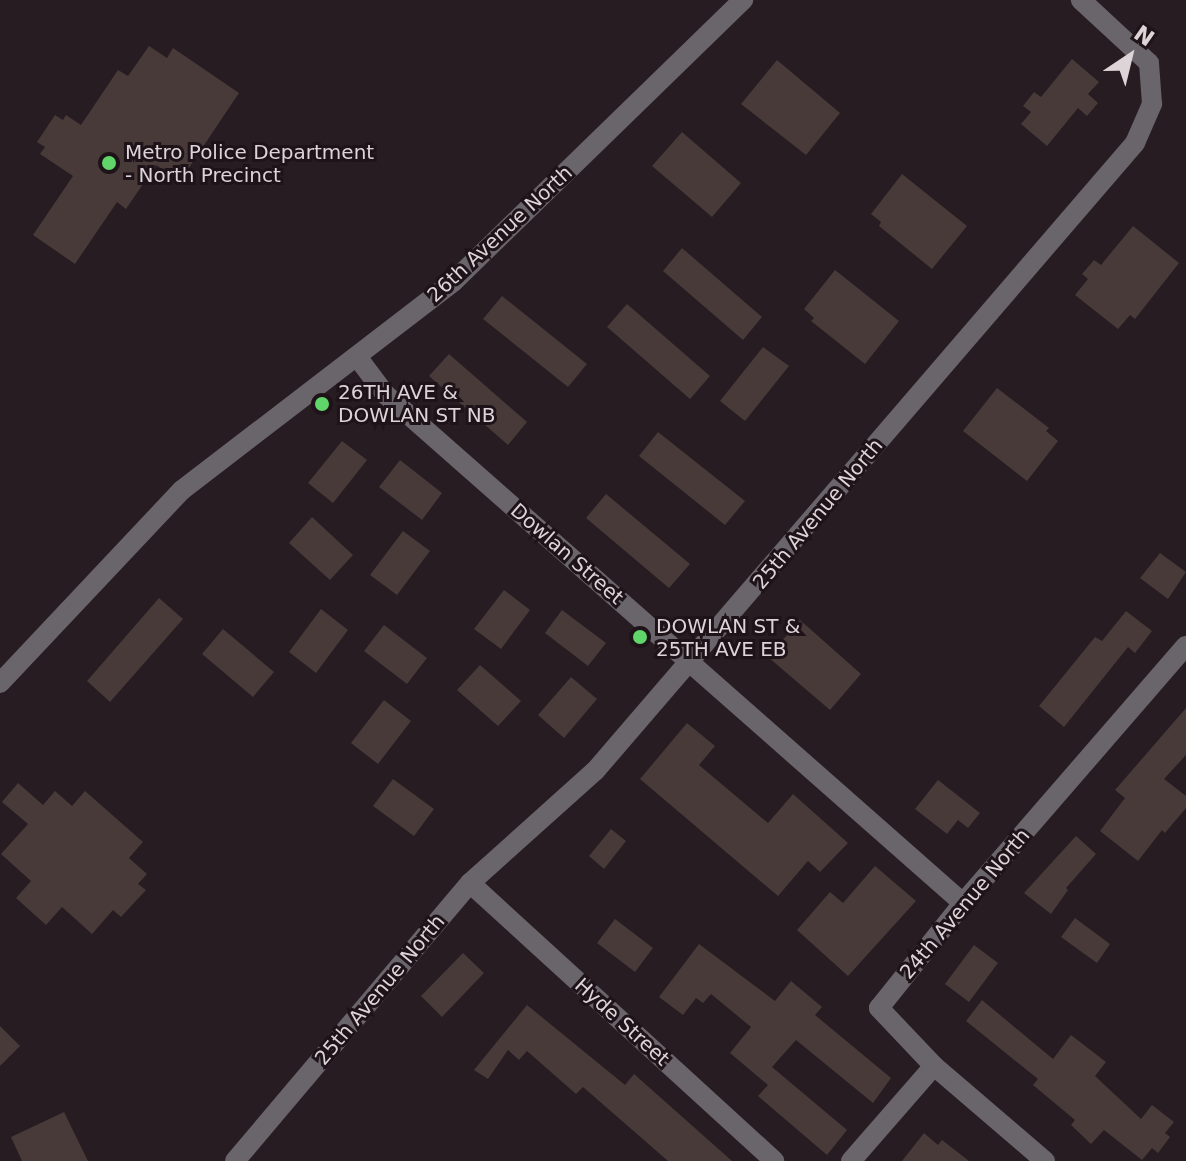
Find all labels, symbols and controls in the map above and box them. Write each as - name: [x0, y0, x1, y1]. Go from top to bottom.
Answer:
- north arrow: [1090, 16, 1170, 96]
- text: N: [1129, 20, 1159, 51]
- place label: Metro Police Department - North Precinct: [125, 140, 374, 187]
- marker: Metro Police Department - North Precinct: [100, 154, 118, 172]
- street label: 26th Avenue North: [423, 161, 577, 307]
- place label: 26TH AVE & DOWLAN ST NB: [338, 380, 495, 427]
- marker: 26TH AVE & DOWLAN ST NB: [313, 395, 331, 413]
- street label: 25th Avenue North: [748, 434, 888, 594]
- street label: Dowlan Street: [506, 498, 628, 610]
- place label: DOWLAN ST & 25TH AVE EB: [656, 614, 800, 661]
- marker: DOWLAN ST & 25TH AVE EB: [631, 628, 649, 646]
- street label: 24th Avenue North: [895, 824, 1035, 984]
- street label: 25th Avenue North: [310, 910, 450, 1070]
- street label: Hyde Street: [570, 973, 674, 1071]

